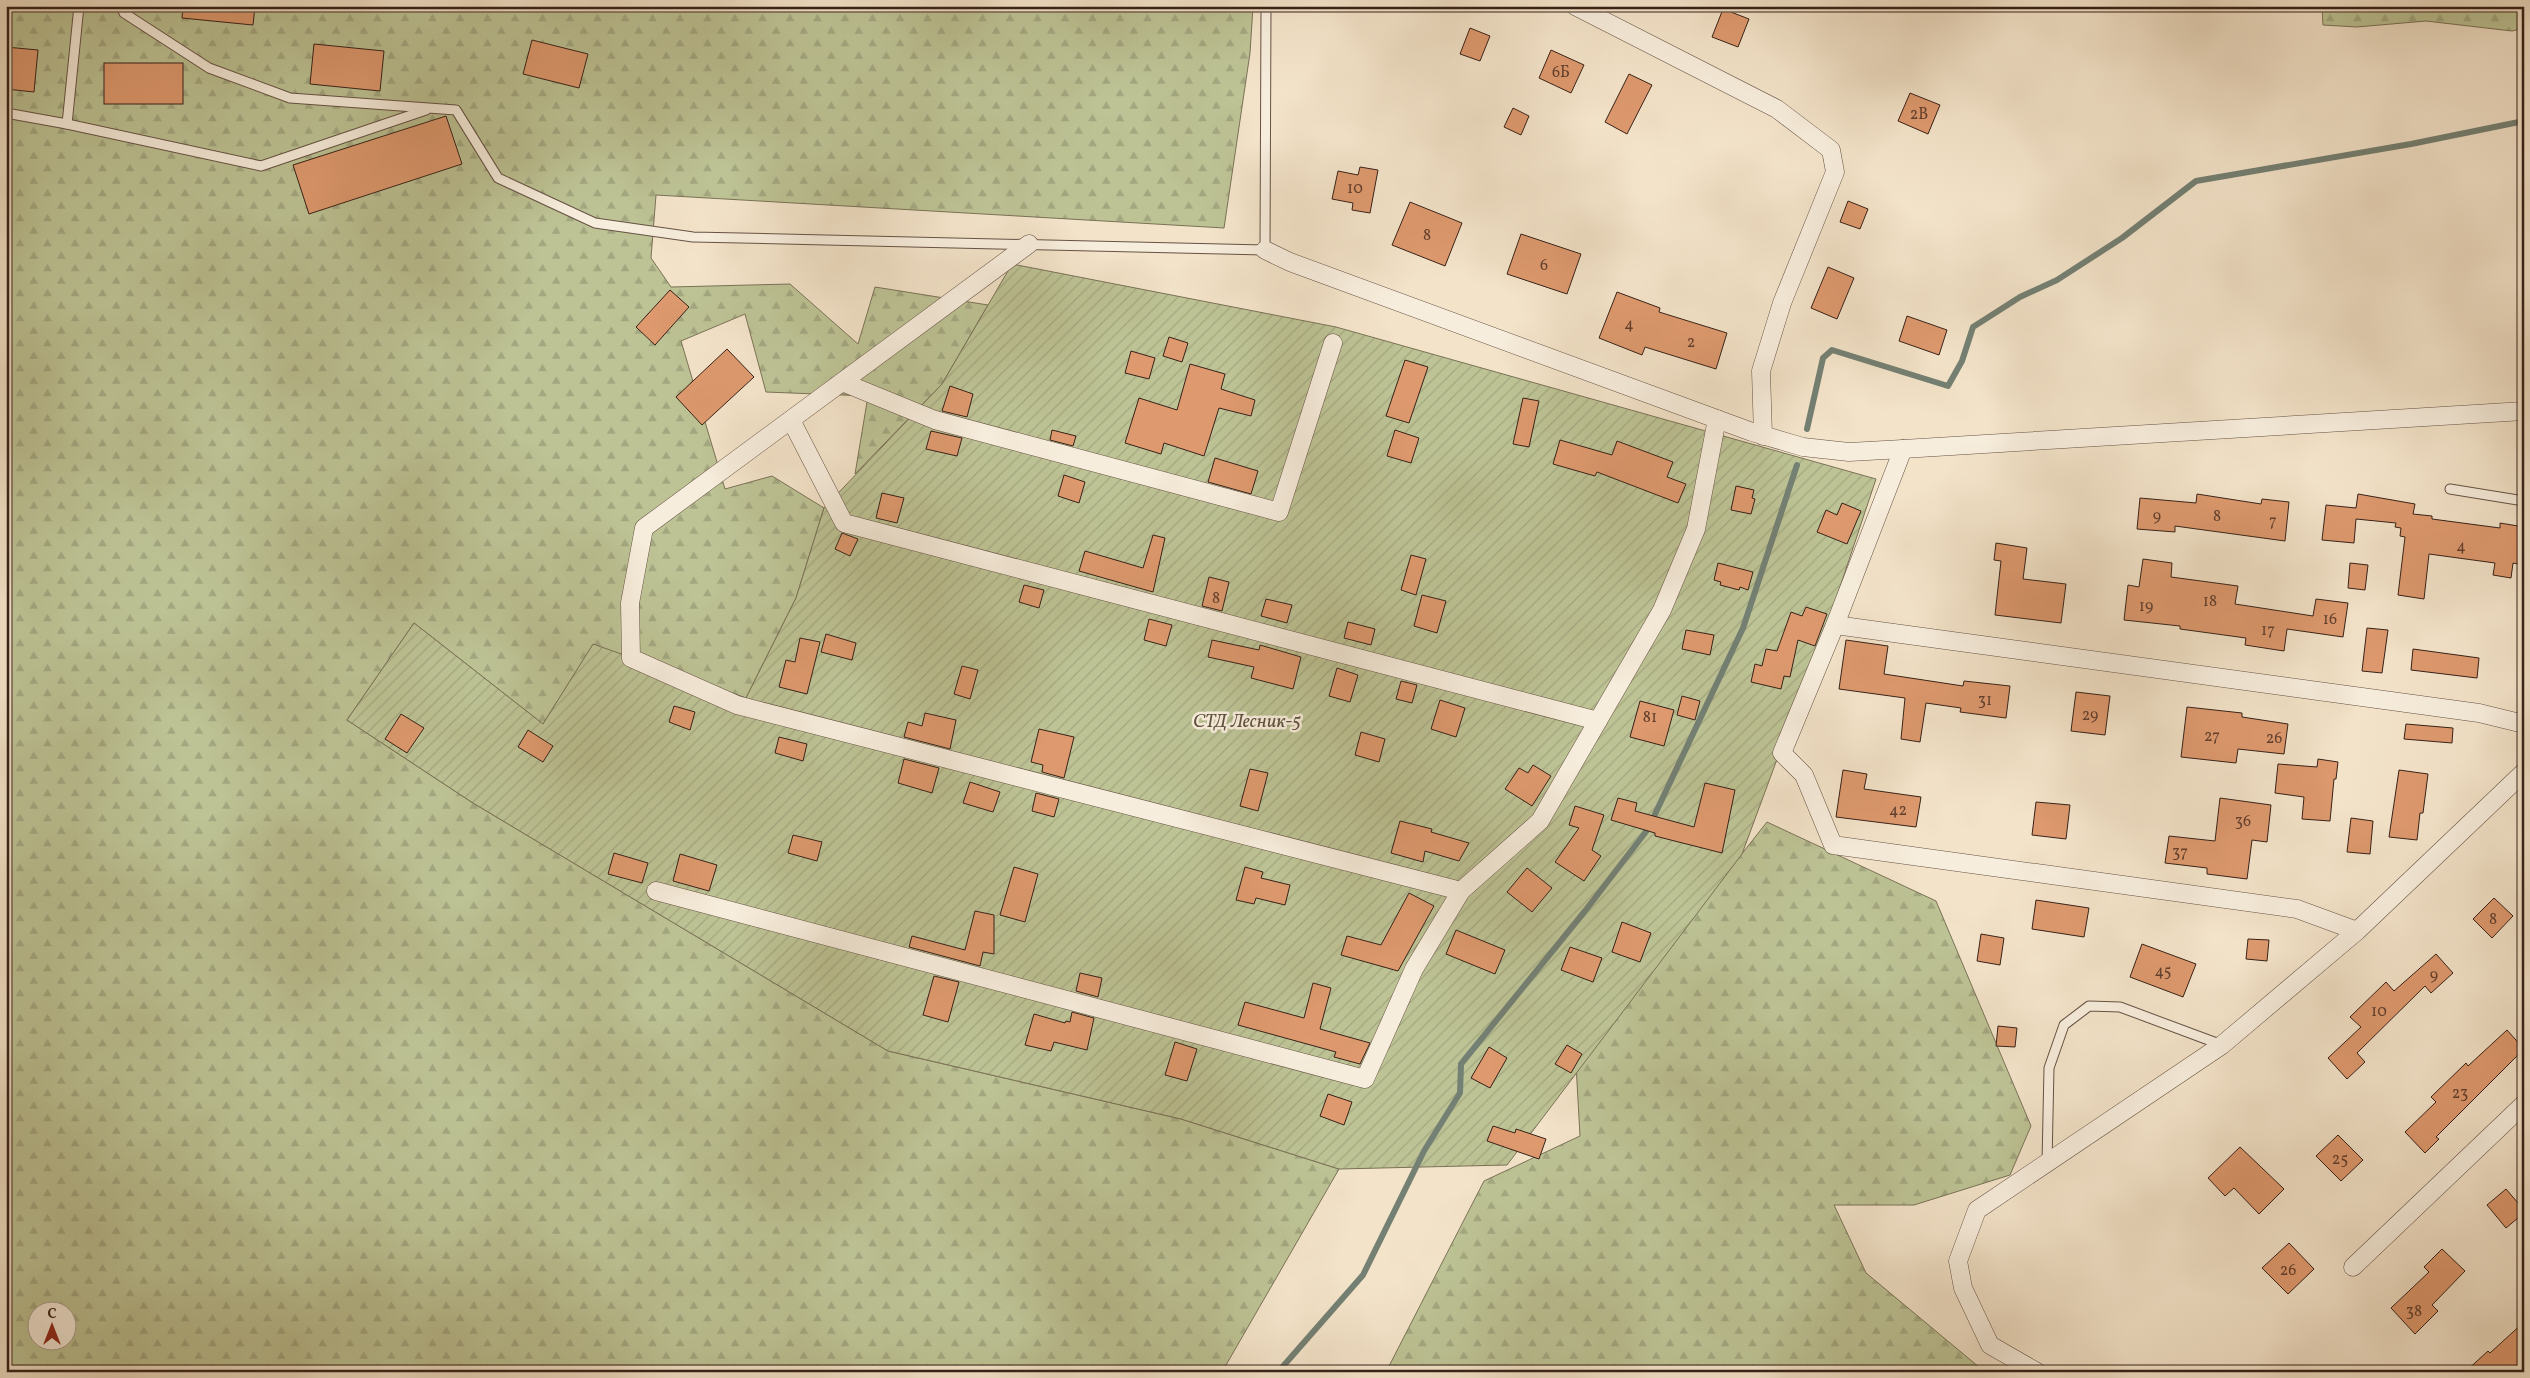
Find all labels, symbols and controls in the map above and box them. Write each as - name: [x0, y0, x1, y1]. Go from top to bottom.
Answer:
- house number: 6Б: [1552, 62, 1570, 84]
- house number: 2В: [1910, 104, 1928, 126]
- house number: 10: [1347, 178, 1363, 200]
- house number: 8: [1423, 225, 1431, 247]
- house number: 6: [1540, 255, 1548, 277]
- house number: 4: [1624, 314, 1634, 336]
- house number: 2: [1687, 332, 1695, 354]
- house number: 9: [2153, 506, 2161, 528]
- house number: 8: [2213, 506, 2221, 528]
- house number: 7: [2269, 511, 2277, 533]
- house number: 4: [2456, 536, 2466, 558]
- house number: 8: [1212, 588, 1220, 610]
- house number: 18: [2203, 591, 2217, 613]
- house number: 19: [2139, 596, 2153, 618]
- house number: 16: [2323, 609, 2337, 631]
- house number: 17: [2261, 620, 2275, 642]
- house number: 31: [1978, 690, 1992, 712]
- house number: 29: [2082, 705, 2098, 727]
- house number: 81: [1643, 707, 1657, 729]
- park label: СТД Лесник-5: [1193, 709, 1301, 735]
- house number: 27: [2204, 726, 2220, 748]
- house number: 26: [2266, 728, 2282, 750]
- house number: 42: [1889, 800, 1907, 822]
- house number: 36: [2235, 811, 2251, 833]
- house number: 37: [2172, 842, 2188, 864]
- house number: 8: [2489, 909, 2497, 931]
- house number: 45: [2155, 961, 2171, 983]
- house number: 9: [2430, 965, 2438, 987]
- house number: 10: [2371, 1001, 2387, 1023]
- house number: 23: [2452, 1083, 2468, 1105]
- house number: 25: [2332, 1149, 2348, 1171]
- house number: 26: [2280, 1260, 2296, 1282]
- north arrow: [28, 1300, 78, 1350]
- house number: 38: [2406, 1301, 2422, 1323]
- text: С: [47, 1305, 57, 1324]

